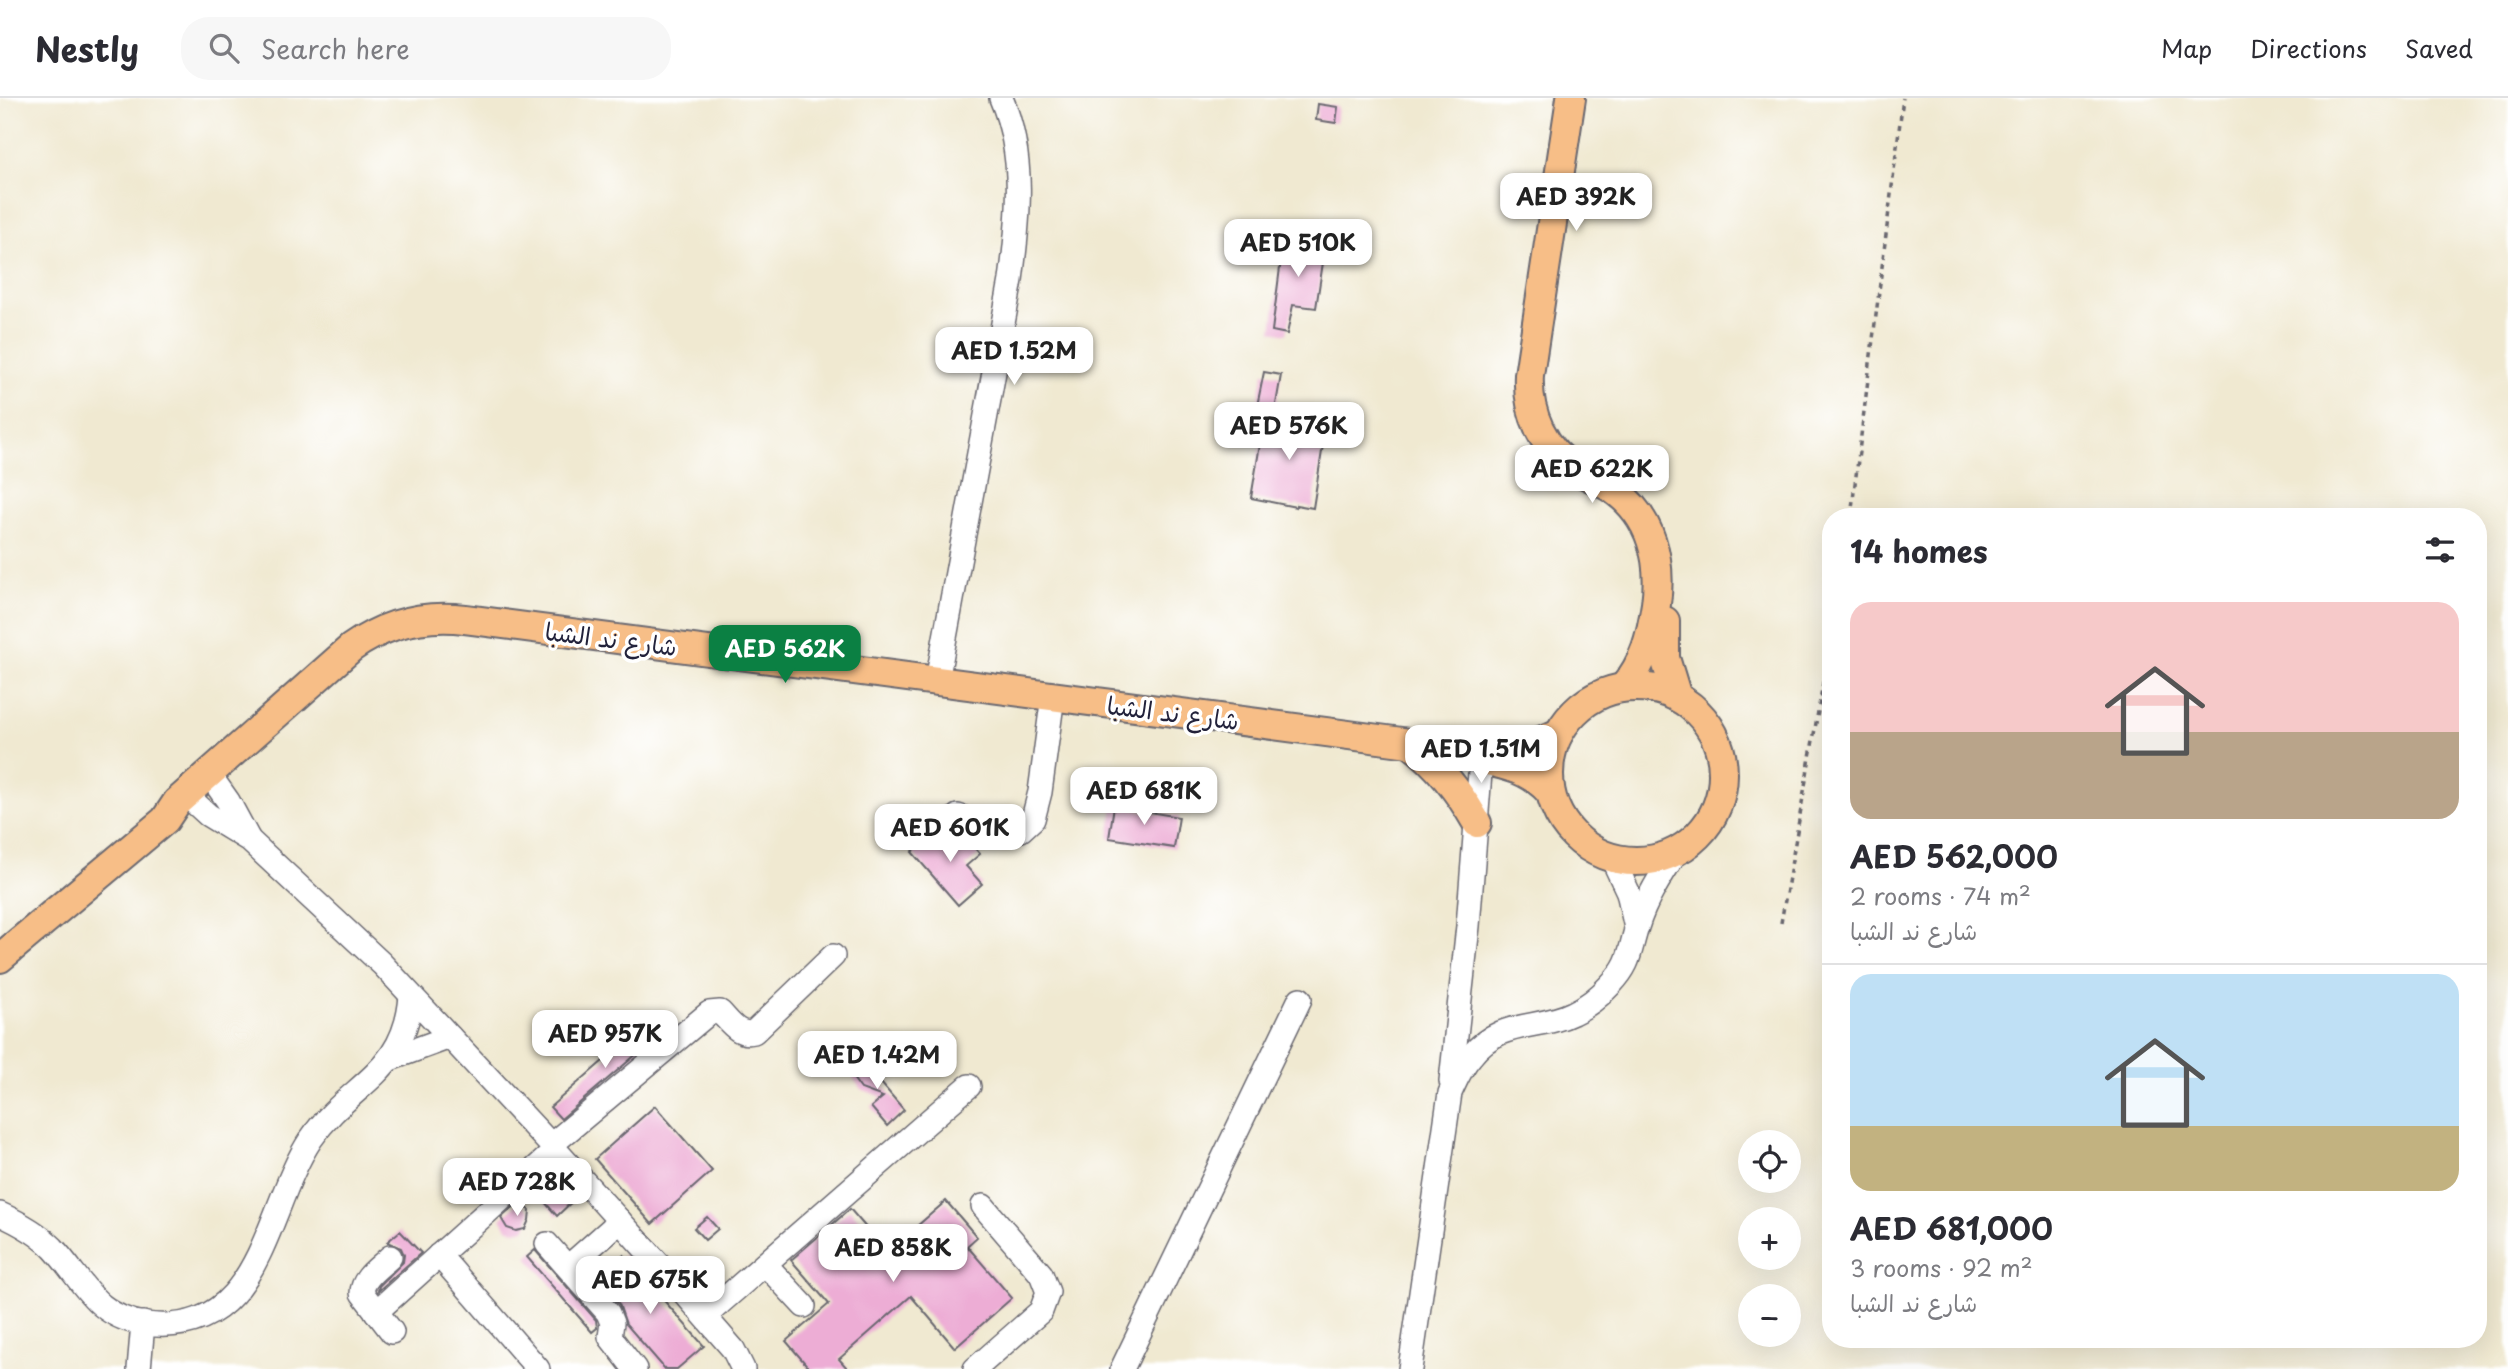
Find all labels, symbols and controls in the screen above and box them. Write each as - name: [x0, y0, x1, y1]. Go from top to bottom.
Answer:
- search box: [181, 17, 671, 80]
- text: Nestly: [35, 23, 139, 73]
- icon: search: [205, 29, 243, 67]
- text: Search here: [261, 29, 410, 68]
- text: Map: [2161, 30, 2212, 66]
- text: Directions: [2250, 30, 2367, 66]
- text: Saved: [2405, 30, 2473, 66]
- pin: AED 392K: [1504, 174, 1648, 233]
- text: AED 392K: [1516, 178, 1636, 213]
- pin: AED 510K: [1226, 220, 1370, 279]
- text: AED 510K: [1240, 224, 1356, 259]
- pin: AED 1.52M: [934, 328, 1094, 387]
- text: AED 1.52M: [951, 332, 1077, 367]
- pin: AED 576K: [1217, 402, 1361, 462]
- text: AED 576K: [1230, 407, 1348, 442]
- pin: AED 622K: [1520, 446, 1664, 505]
- text: AED 622K: [1531, 450, 1653, 485]
- text: 14 homes: [1850, 528, 1988, 573]
- icon: filters: [2421, 531, 2459, 569]
- street label: شارع ند الشبا: [543, 612, 679, 665]
- pin: AED 562K: [713, 626, 857, 685]
- text: AED 562K: [725, 630, 845, 665]
- icon: home: [2092, 648, 2218, 774]
- street label: شارع ند الشبا: [1105, 686, 1241, 739]
- pin: AED 1.51M: [1401, 726, 1561, 785]
- text: AED 1.51M: [1421, 730, 1541, 765]
- pin: AED 681K: [1072, 768, 1216, 827]
- text: AED 681K: [1086, 772, 1202, 807]
- pin: AED 601K: [878, 804, 1022, 864]
- text: AED 601K: [891, 809, 1009, 844]
- text: AED 562,000: [1850, 833, 2058, 878]
- text: 2 rooms · 74 m²: [1850, 878, 2031, 913]
- text: شارع ند الشبا: [1850, 913, 1977, 948]
- pin: AED 957K: [533, 1010, 677, 1070]
- text: AED 957K: [548, 1015, 662, 1050]
- icon: home: [2092, 1020, 2218, 1146]
- pin: AED 1.42M: [797, 1032, 957, 1091]
- text: AED 1.42M: [814, 1036, 940, 1071]
- map controls: [1738, 1130, 1801, 1347]
- button: locate: [1738, 1130, 1801, 1193]
- pin: AED 728K: [445, 1158, 589, 1218]
- text: AED 728K: [459, 1163, 575, 1198]
- text: AED 681,000: [1850, 1205, 2053, 1250]
- button: +: [1738, 1207, 1801, 1270]
- pin: AED 858K: [821, 1224, 965, 1284]
- text: AED 858K: [834, 1229, 952, 1264]
- text: 3 rooms · 92 m²: [1850, 1250, 2033, 1285]
- pin: AED 675K: [578, 1256, 722, 1316]
- text: AED 675K: [592, 1261, 708, 1296]
- button: −: [1738, 1284, 1801, 1347]
- text: شارع ند الشبا: [1850, 1285, 1977, 1320]

